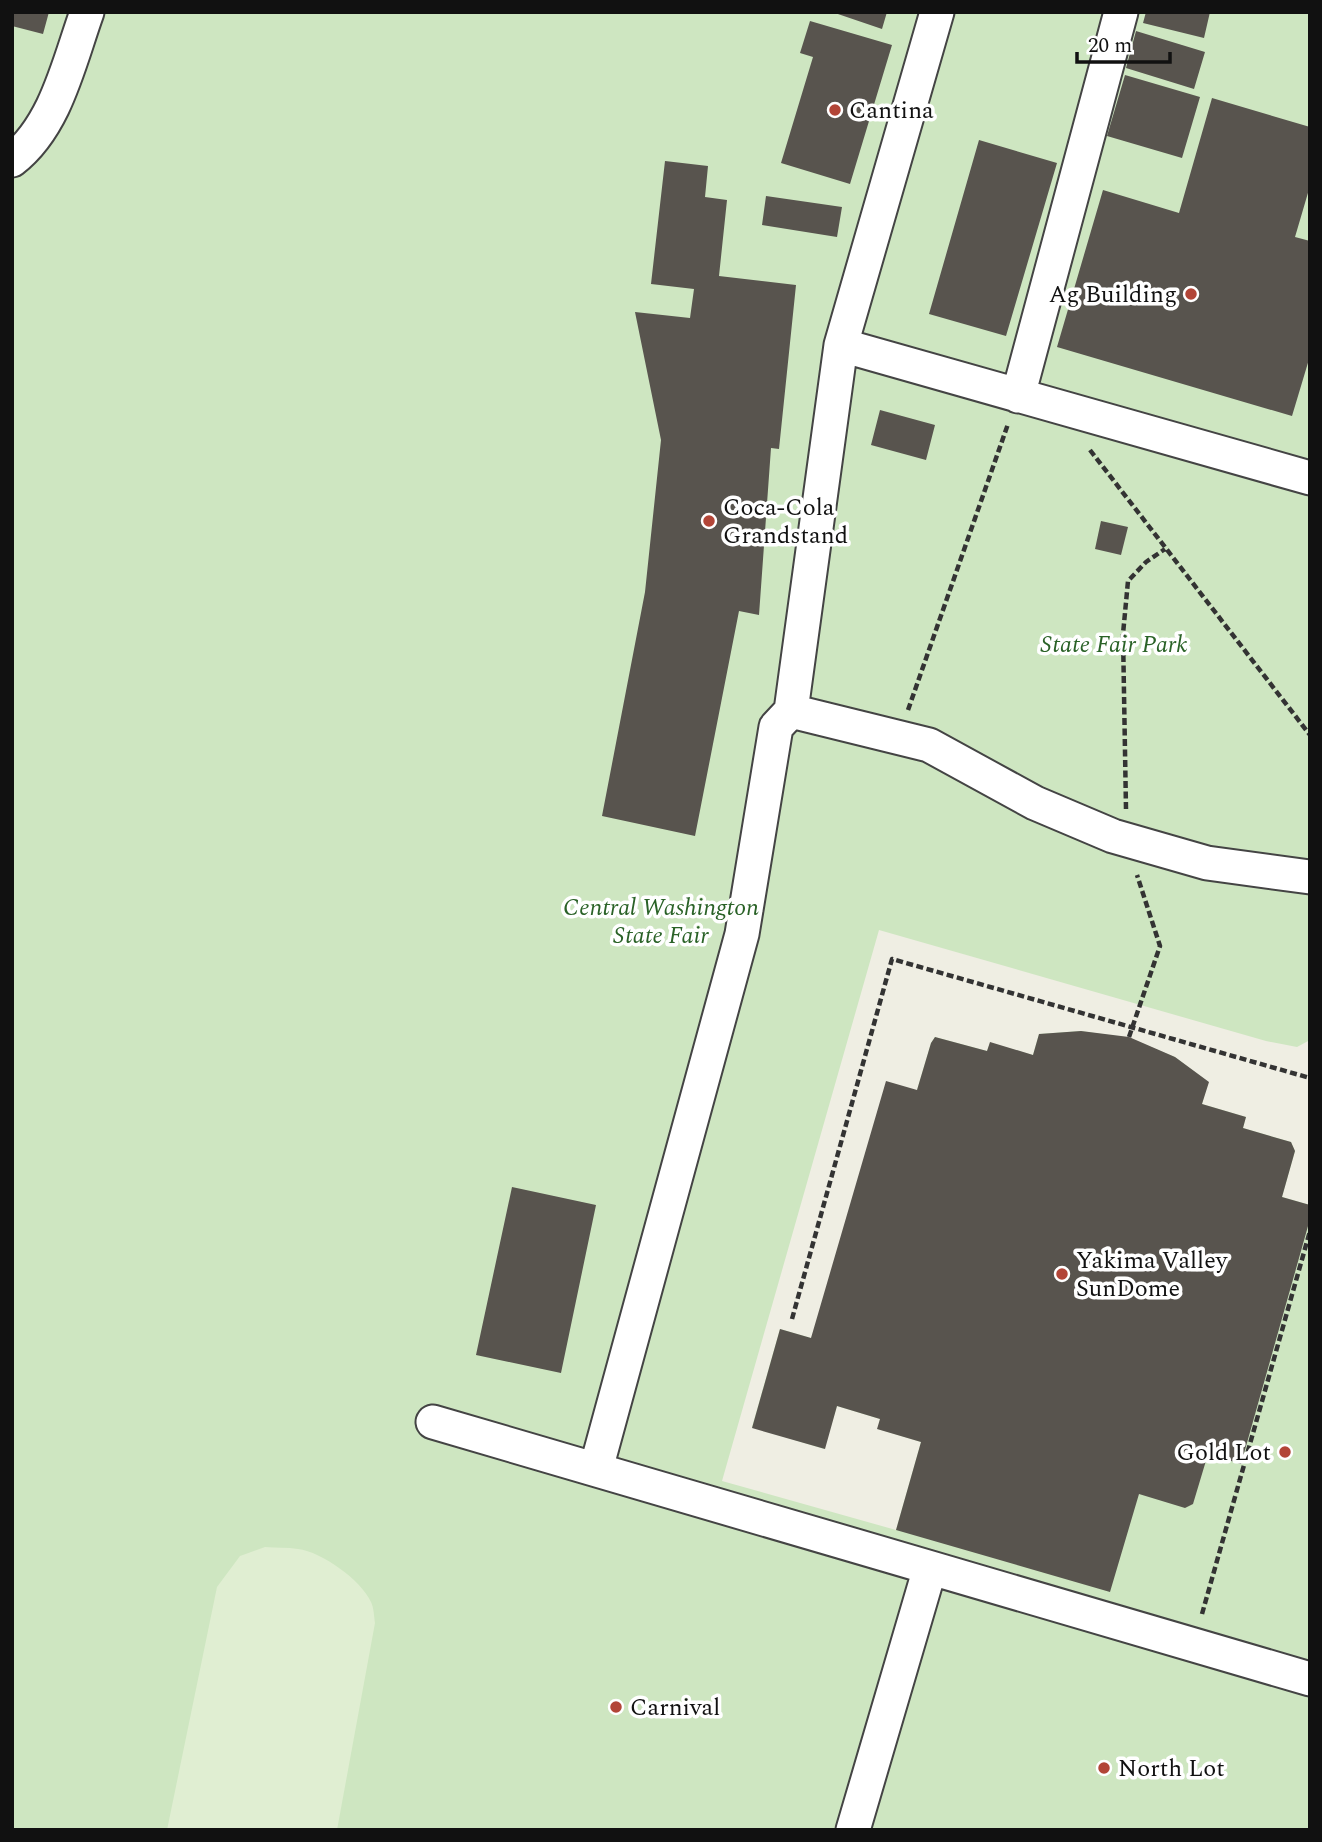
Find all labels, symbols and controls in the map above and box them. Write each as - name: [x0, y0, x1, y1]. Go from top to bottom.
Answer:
- scale bar: [1077, 21, 1170, 65]
- text: 20 m: [1088, 30, 1132, 62]
- place label: Cantina: [849, 93, 934, 129]
- marker: Cantina: [827, 102, 843, 118]
- place label: Ag Building: [1049, 277, 1177, 313]
- marker: Ag Building: [1183, 286, 1199, 302]
- place label: Coca-Cola Grandstand: [723, 490, 848, 554]
- marker: Coca-Cola Grandstand: [701, 513, 717, 529]
- park label: State Fair Park: [1041, 627, 1187, 663]
- park label: Central Washington State Fair: [563, 890, 759, 954]
- place label: Yakima Valley SunDome: [1076, 1243, 1229, 1307]
- marker: Yakima Valley SunDome: [1054, 1266, 1070, 1282]
- place label: Gold Lot: [1177, 1435, 1271, 1471]
- marker: Gold Lot: [1277, 1444, 1293, 1460]
- place label: Carnival: [630, 1690, 720, 1726]
- marker: Carnival: [608, 1699, 624, 1715]
- place label: North Lot: [1118, 1751, 1225, 1787]
- marker: North Lot: [1096, 1760, 1112, 1776]

